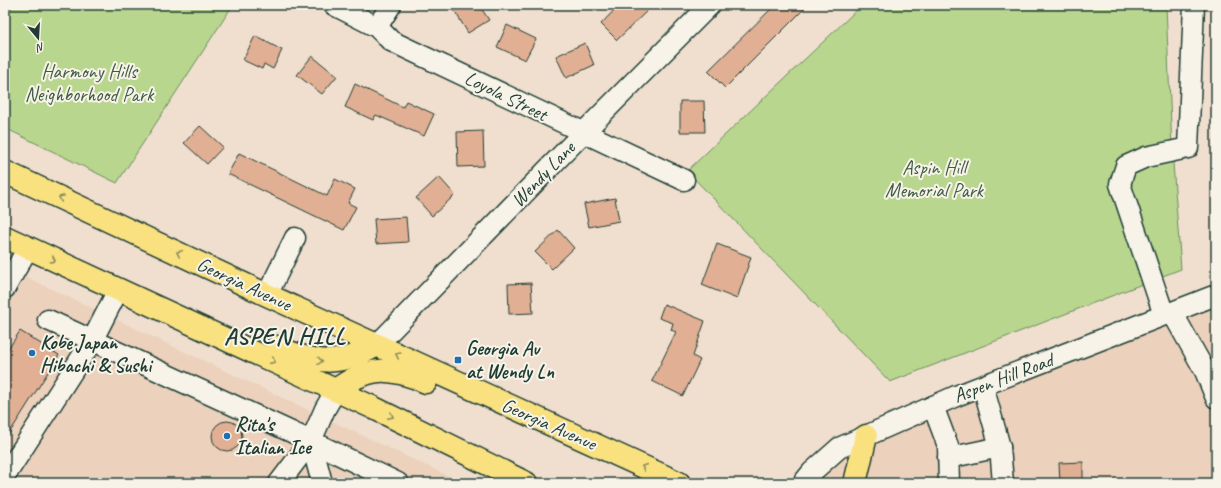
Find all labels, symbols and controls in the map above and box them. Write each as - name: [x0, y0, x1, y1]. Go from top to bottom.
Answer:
- north arrow: [18, 18, 58, 58]
- text: N: [34, 40, 46, 56]
- park label: Harmony Hills Neighborhood Park: [25, 59, 155, 107]
- street label: Loyola Street: [461, 65, 554, 128]
- street label: Wendy Lane: [506, 135, 581, 212]
- park label: Aspin Hill Memorial Park: [885, 155, 985, 203]
- one-way arrow: [57, 195, 65, 203]
- one-way arrow: [175, 250, 183, 258]
- street label: Georgia Avenue: [193, 251, 296, 317]
- one-way arrow: [49, 255, 56, 263]
- district label: ASPEN HILL: [224, 321, 347, 351]
- place label: Kobe Japan Hibachi & Sushi: [40, 330, 154, 378]
- place label: Georgia Av at Wendy Ln: [466, 336, 555, 384]
- street label: Aspen Hill Road: [950, 346, 1059, 408]
- marker: Kobe Japan Hibachi & Sushi: [27, 348, 37, 358]
- one-way arrow: [395, 352, 403, 360]
- marker: Georgia Av at Wendy Ln: [453, 355, 463, 365]
- one-way arrow: [268, 356, 276, 364]
- one-way arrow: [317, 356, 323, 365]
- street label: Georgia Avenue: [498, 392, 602, 457]
- one-way arrow: [386, 411, 394, 419]
- place label: Rita's Italian Ice: [235, 412, 313, 460]
- marker: Rita's Italian Ice: [222, 431, 232, 441]
- one-way arrow: [640, 464, 648, 472]

